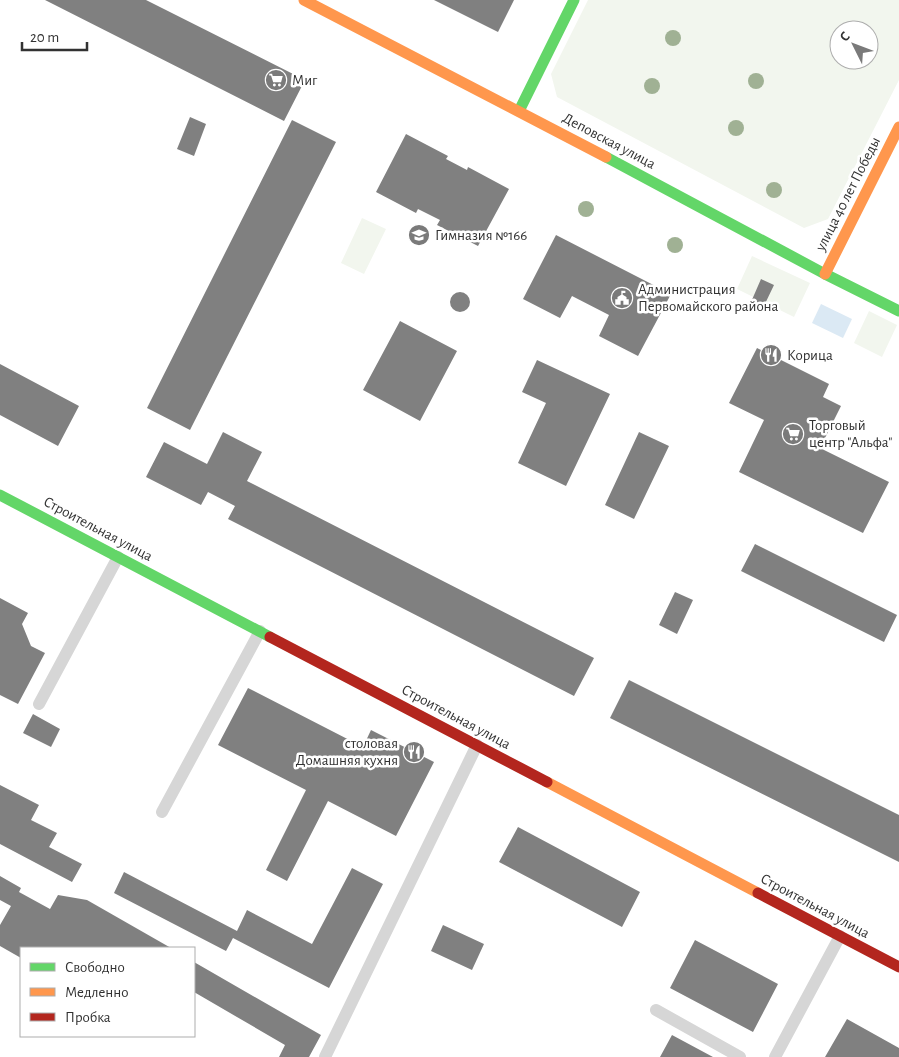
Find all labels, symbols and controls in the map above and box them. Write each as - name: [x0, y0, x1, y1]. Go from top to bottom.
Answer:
- scale bar: [22, 20, 88, 52]
- north arrow: [829, 20, 879, 70]
- text: С: [837, 29, 853, 45]
- text: 20 m: [30, 30, 59, 45]
- supermarket icon: Миг: [264, 68, 288, 92]
- place label: Миг: [292, 73, 318, 88]
- street label: Деповская улица: [560, 110, 658, 172]
- street label: улица 40 лет Победы: [812, 135, 883, 254]
- school or university icon: Гимназия №166: [407, 223, 431, 247]
- place label: Гимназия №166: [435, 228, 527, 243]
- place label: Администрация Первомайского района: [638, 282, 779, 314]
- public building icon: Администрация Первомайского района: [610, 286, 634, 310]
- restaurant icon: Корица: [759, 343, 783, 367]
- place label: Корица: [787, 348, 833, 363]
- place label: Торговый центр "Альфа": [809, 418, 892, 450]
- supermarket icon: Торговый центр "Альфа": [781, 422, 805, 446]
- street label: Строительная улица: [41, 494, 155, 564]
- street label: Строительная улица: [399, 682, 513, 752]
- place label: столовая Домашняя кухня: [296, 736, 398, 768]
- restaurant icon: столовая Домашняя кухня: [402, 740, 426, 764]
- street label: Строительная улица: [758, 871, 872, 941]
- legend: [20, 947, 195, 1037]
- text: Свободно: [65, 960, 125, 975]
- text: Медленно: [65, 985, 129, 1000]
- text: Пробка: [65, 1010, 111, 1025]

